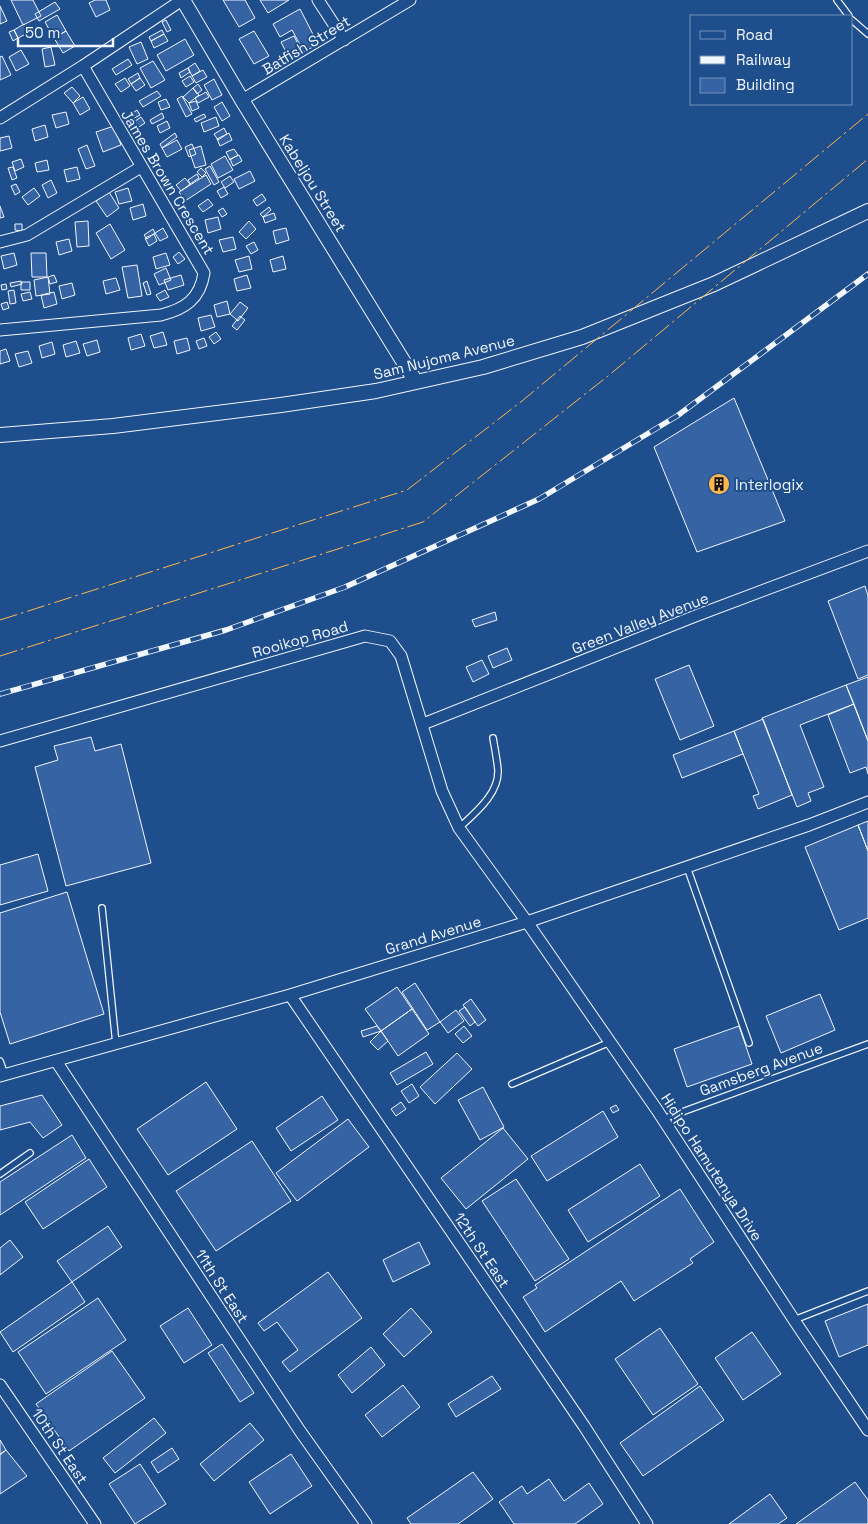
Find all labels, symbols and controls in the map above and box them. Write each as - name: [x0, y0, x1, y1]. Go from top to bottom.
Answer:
- street label: Batfish Street: [258, 11, 354, 79]
- scale bar: [18, 15, 112, 47]
- legend: [690, 15, 853, 105]
- text: 50 m: [25, 23, 60, 42]
- text: Road: [736, 25, 773, 44]
- text: Railway: [736, 50, 791, 69]
- text: Building: [736, 75, 795, 94]
- street label: James Brown Crescent: [117, 106, 219, 258]
- street label: Kabeljou Street: [275, 131, 351, 236]
- street label: Sam Nujoma Avenue: [371, 330, 517, 384]
- building icon: Interlogix: [707, 472, 731, 496]
- place label: Interlogix: [735, 475, 804, 494]
- street label: Green Valley Avenue: [569, 588, 711, 658]
- street label: Rooikop Road: [250, 616, 350, 662]
- street label: Grand Avenue: [383, 911, 483, 959]
- street label: Gamsberg Avenue: [697, 1038, 825, 1100]
- street label: Hidipo Hamutenya Drive: [657, 1090, 767, 1244]
- street label: 12th St East: [450, 1209, 514, 1291]
- street label: 11th St East: [191, 1246, 253, 1327]
- street label: 10th St East: [28, 1404, 92, 1488]

